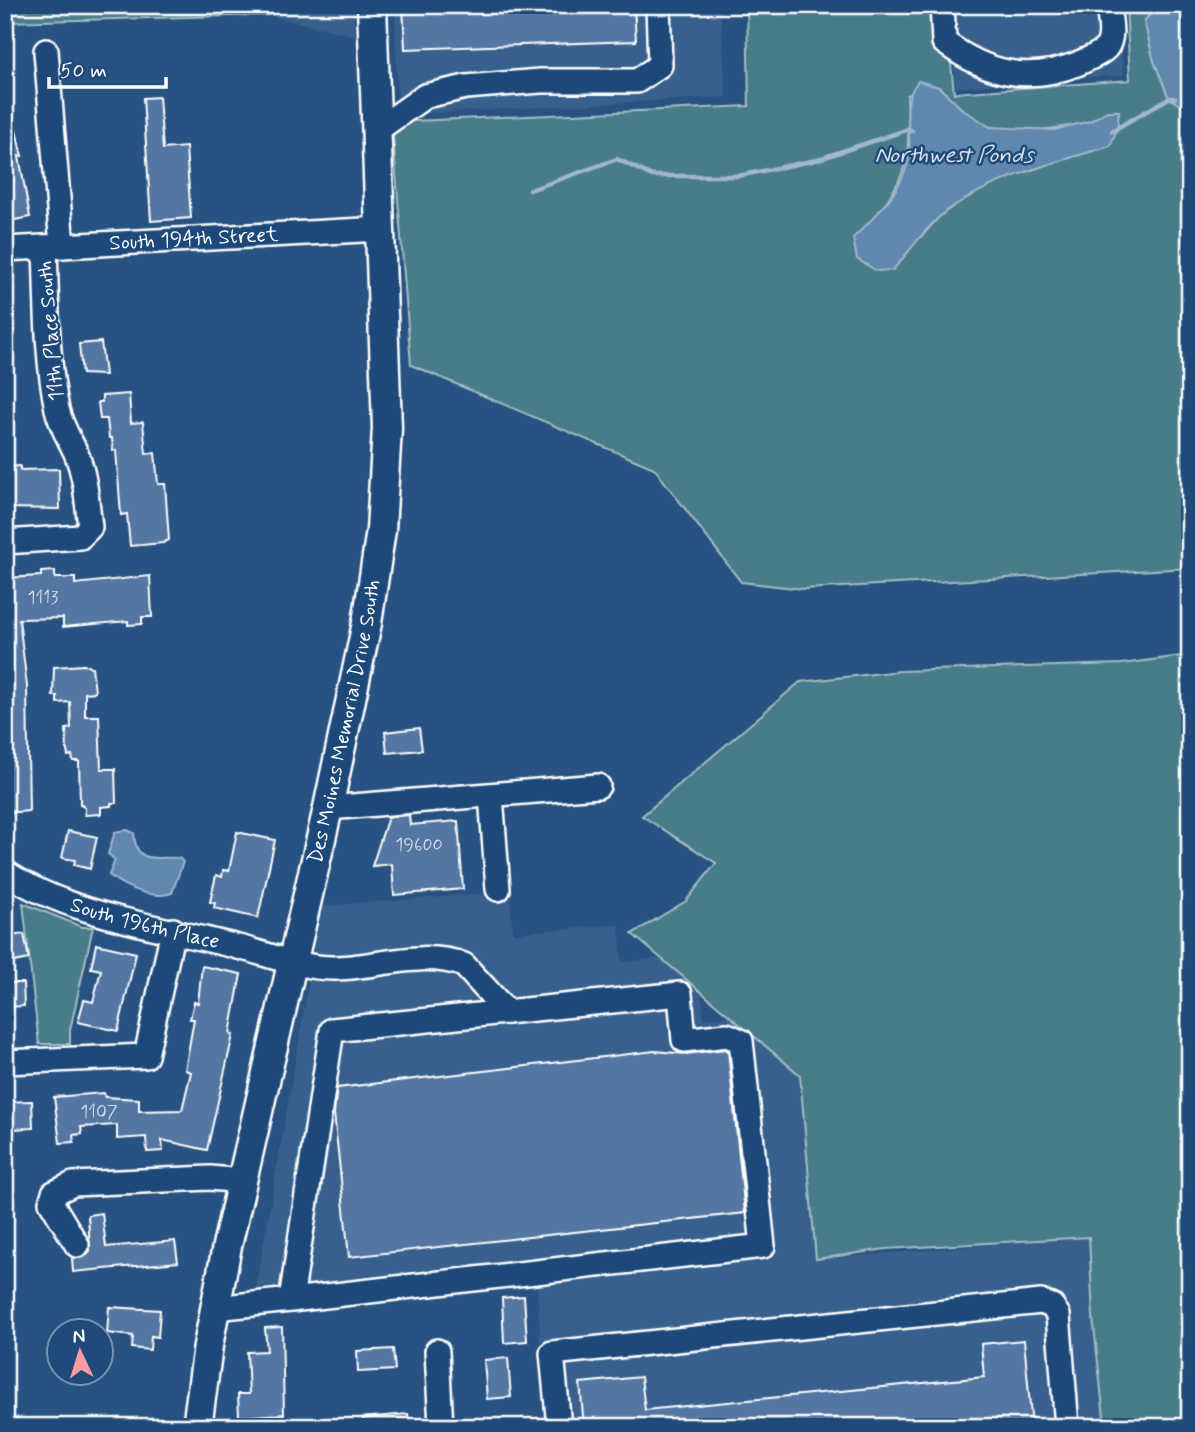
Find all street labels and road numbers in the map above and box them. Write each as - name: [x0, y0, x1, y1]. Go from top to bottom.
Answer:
- street label: South 194th Street: [109, 220, 280, 257]
- street label: 11th Place South: [31, 260, 71, 402]
- street label: Des Moines Memorial Drive South: [302, 578, 387, 866]
- street label: South 196th Place: [66, 891, 222, 956]

